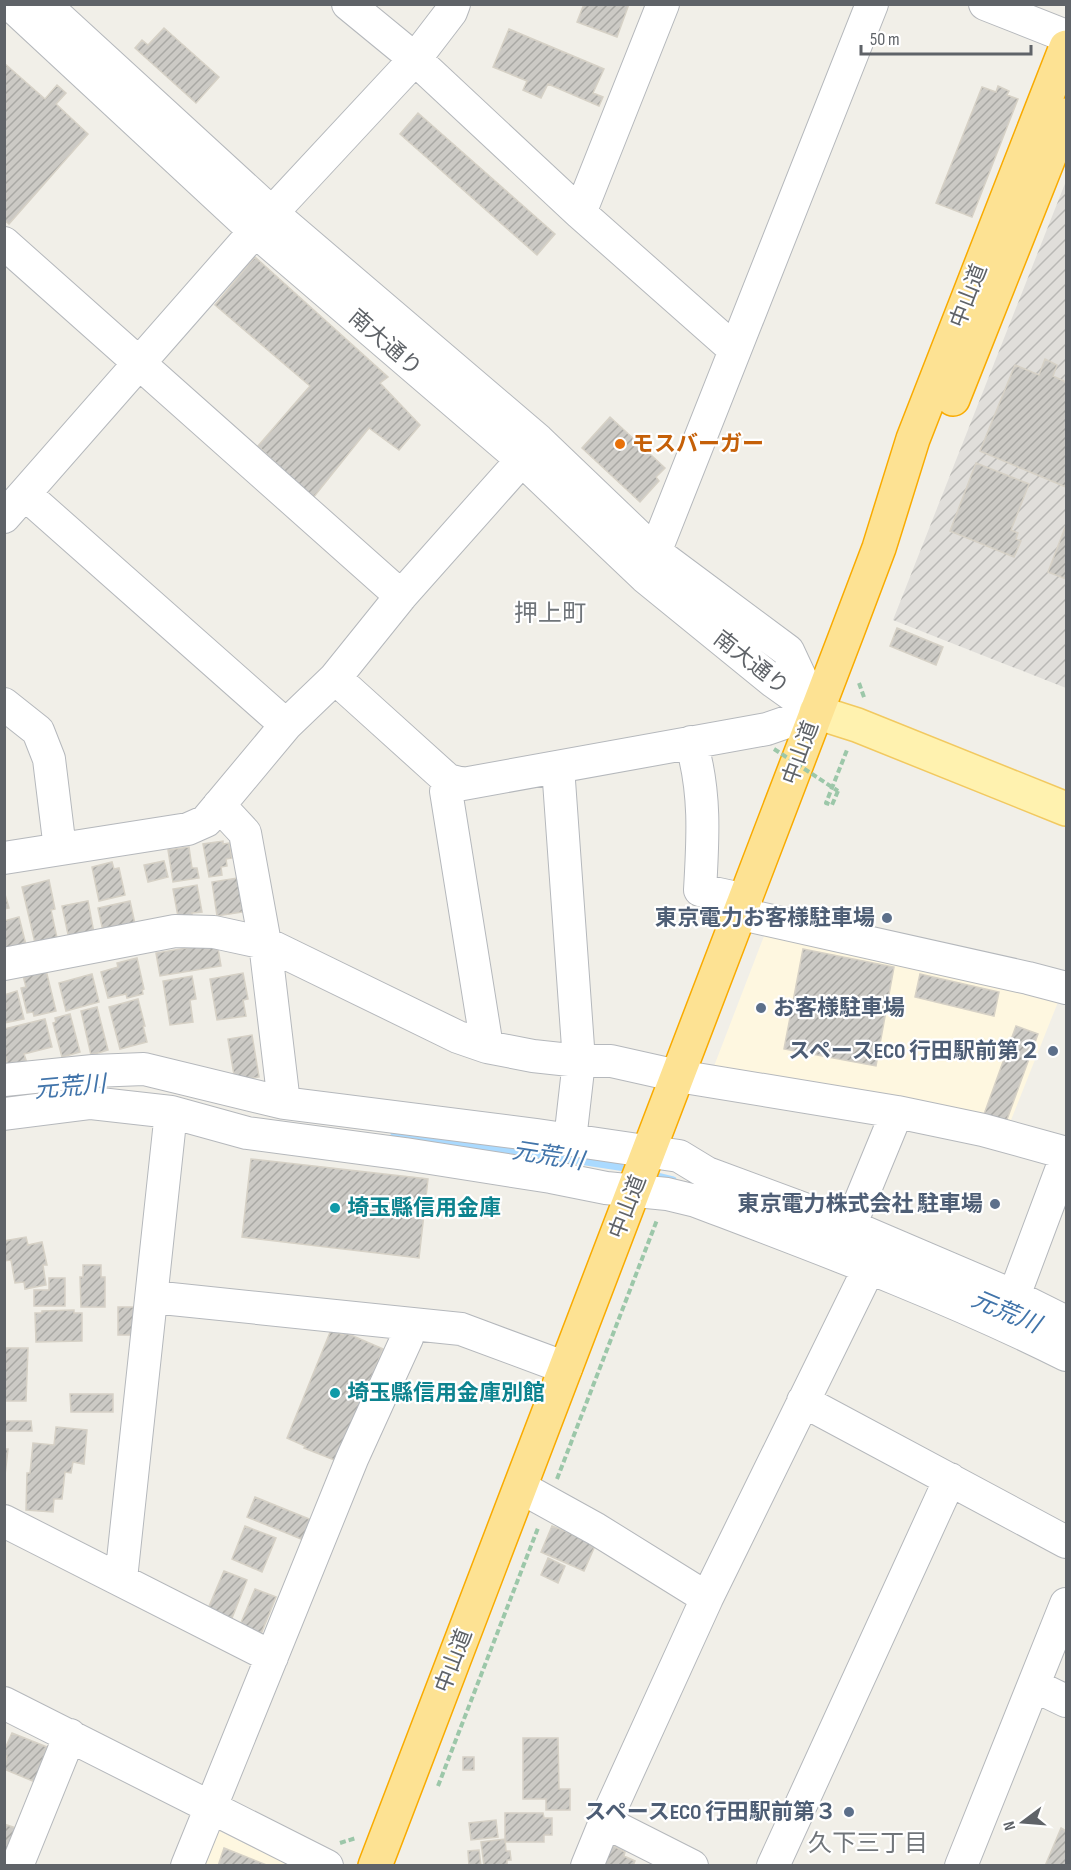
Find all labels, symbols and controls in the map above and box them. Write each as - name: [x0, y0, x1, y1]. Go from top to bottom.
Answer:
- scale bar: [861, 18, 1030, 56]
- text: 50 m: [870, 29, 900, 50]
- street label: 中山道: [945, 260, 993, 332]
- street label: 南大通り: [343, 304, 427, 382]
- place label: モスバーガー: [632, 431, 764, 458]
- marker: モスバーガー: [613, 437, 627, 451]
- district label: 押上町: [514, 599, 586, 628]
- street label: 南大通り: [708, 625, 794, 701]
- street label: 中山道: [777, 717, 825, 789]
- place label: 東京電力お客様駐車場: [655, 905, 875, 932]
- marker: 東京電力お客様駐車場: [880, 911, 894, 925]
- place label: お客様駐車場: [773, 995, 905, 1022]
- marker: お客様駐車場: [754, 1001, 768, 1015]
- place label: スペースECO 行田駅前第２: [788, 1038, 1041, 1065]
- marker: スペースECO 行田駅前第２: [1046, 1044, 1060, 1058]
- water label: 元荒川: [33, 1069, 110, 1105]
- water label: 元荒川: [510, 1136, 589, 1176]
- street label: 中山道: [604, 1171, 652, 1243]
- place label: 東京電力株式会社 駐車場: [738, 1191, 983, 1218]
- place label: 埼玉縣信用金庫: [347, 1195, 501, 1222]
- marker: 東京電力株式会社 駐車場: [988, 1197, 1002, 1211]
- marker: 埼玉縣信用金庫: [328, 1201, 342, 1215]
- water label: 元荒川: [967, 1285, 1048, 1341]
- place label: 埼玉縣信用金庫別館: [347, 1380, 545, 1407]
- marker: 埼玉縣信用金庫別館: [328, 1386, 342, 1400]
- street label: 中山道: [430, 1625, 478, 1697]
- north arrow: [993, 1792, 1053, 1852]
- place label: スペースECO 行田駅前第３: [584, 1799, 837, 1826]
- marker: スペースECO 行田駅前第３: [842, 1805, 856, 1819]
- text: N: [1000, 1819, 1020, 1832]
- district label: 久下三丁目: [808, 1829, 928, 1858]

